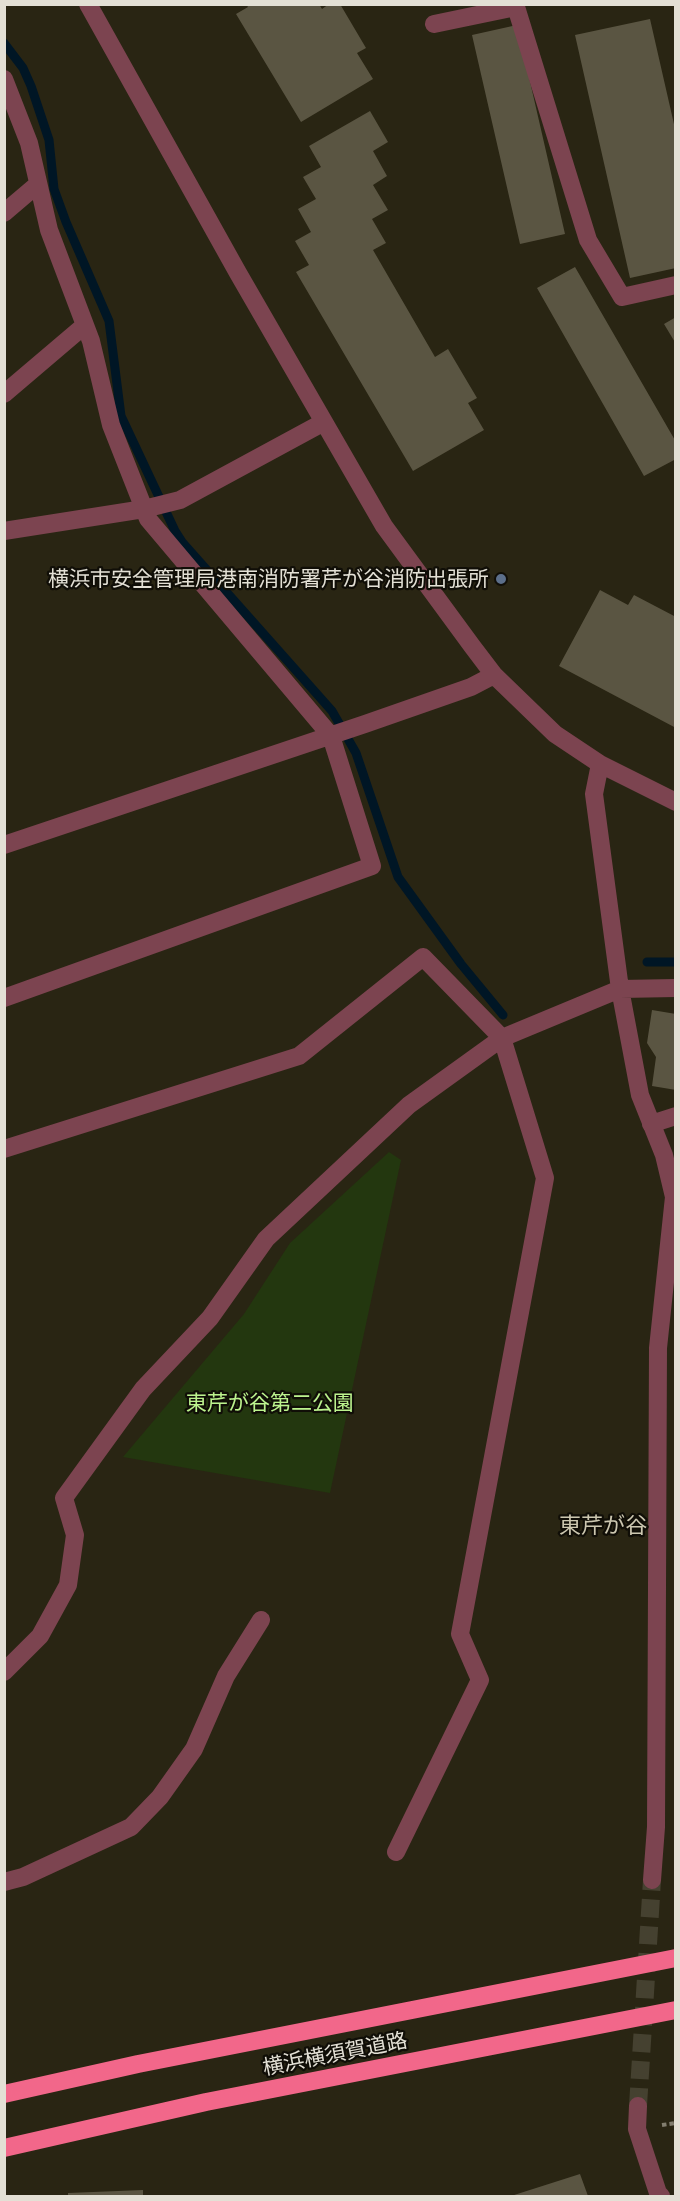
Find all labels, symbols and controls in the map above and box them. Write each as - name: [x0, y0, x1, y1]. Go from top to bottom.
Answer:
- place label: 横浜市安全管理局港南消防署芹が谷消防出張所: [48, 566, 489, 592]
- marker: 横浜市安全管理局港南消防署芹が谷消防出張所: [494, 572, 508, 586]
- park label: 東芹が谷第二公園: [186, 1390, 354, 1416]
- district label: 東芹が谷: [559, 1513, 647, 1539]
- street label: 横浜横須賀道路: [260, 2028, 410, 2080]

